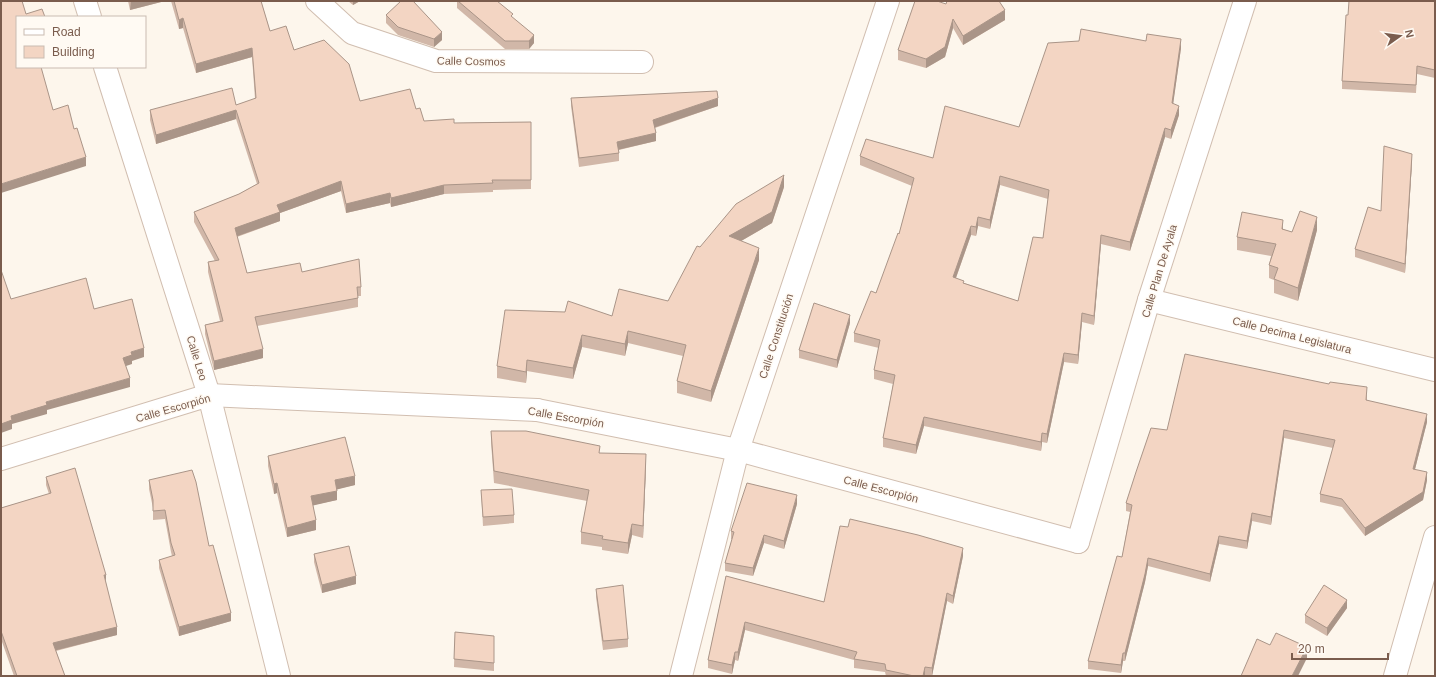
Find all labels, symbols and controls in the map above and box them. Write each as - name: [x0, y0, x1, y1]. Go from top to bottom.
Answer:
- legend: [16, 16, 146, 68]
- north arrow: [1380, 16, 1420, 56]
- text: Road: [52, 25, 81, 39]
- text: N: [1403, 28, 1416, 39]
- text: Building: [52, 45, 95, 59]
- street label: Calle Cosmos: [437, 54, 506, 68]
- street label: Calle Plan De Ayala: [1139, 222, 1179, 319]
- street label: Calle Constitución: [757, 292, 795, 380]
- street label: Calle Decima Legislatura: [1231, 314, 1354, 356]
- street label: Calle Leo: [184, 334, 210, 382]
- street label: Calle Escorpión: [134, 392, 212, 424]
- street label: Calle Escorpión: [527, 404, 605, 430]
- street label: Calle Escorpión: [842, 473, 920, 505]
- scale bar: [1292, 635, 1388, 661]
- text: 20 m: [1298, 642, 1325, 656]

